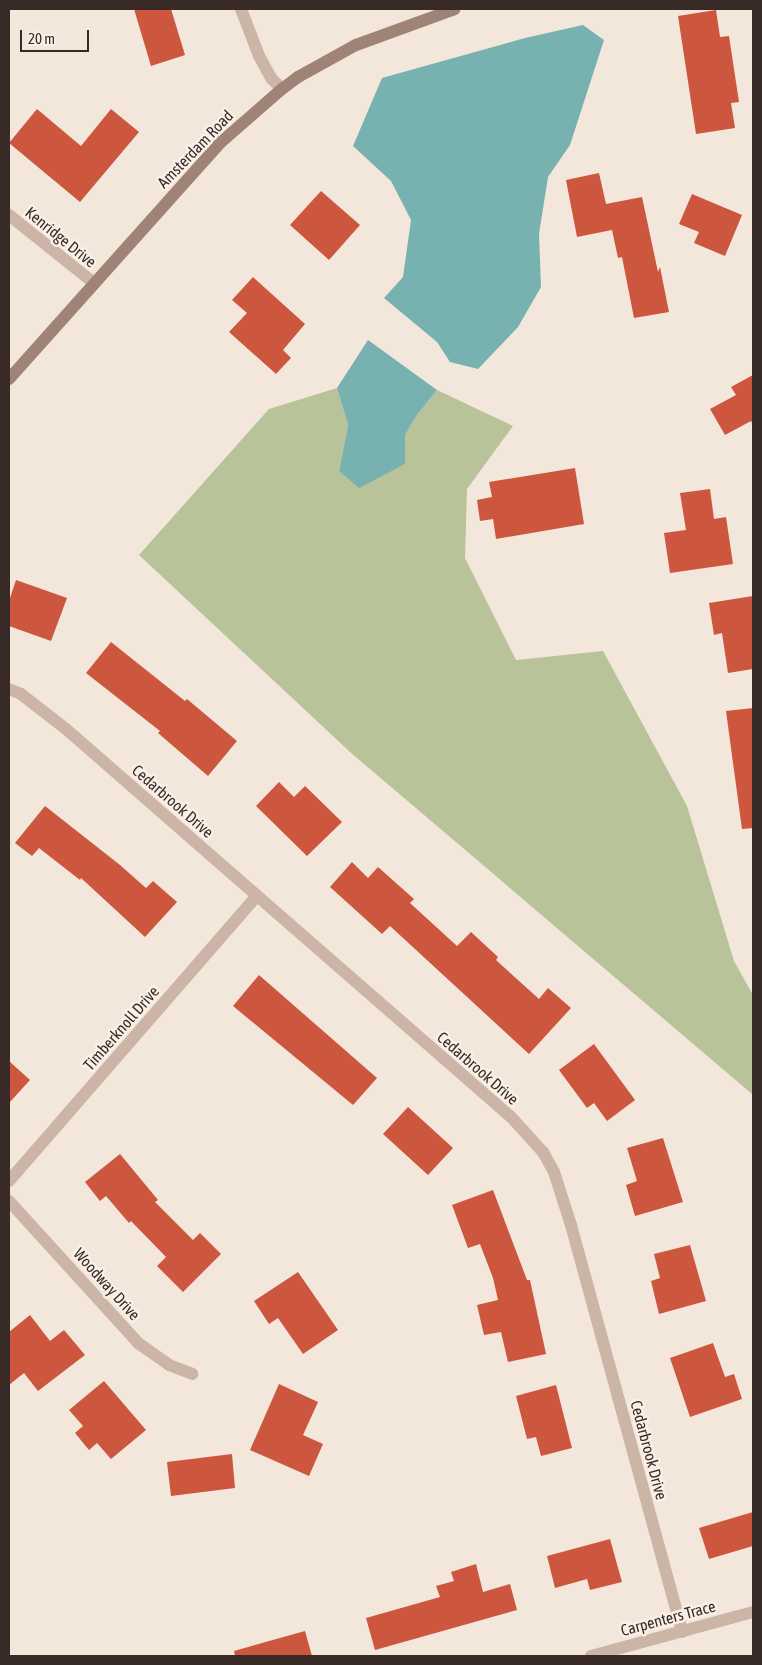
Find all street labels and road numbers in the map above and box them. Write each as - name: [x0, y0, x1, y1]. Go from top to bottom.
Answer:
- street label: Amsterdam Road: [153, 106, 237, 192]
- street label: Kenridge Drive: [22, 203, 100, 271]
- street label: Cedarbrook Drive: [128, 760, 218, 842]
- street label: Timberknoll Drive: [79, 982, 163, 1074]
- street label: Cedarbrook Drive: [433, 1027, 523, 1109]
- street label: Woodway Drive: [70, 1244, 144, 1324]
- street label: Cedarbrook Drive: [627, 1398, 671, 1502]
- street label: Carpenters Trace: [619, 1596, 717, 1640]

